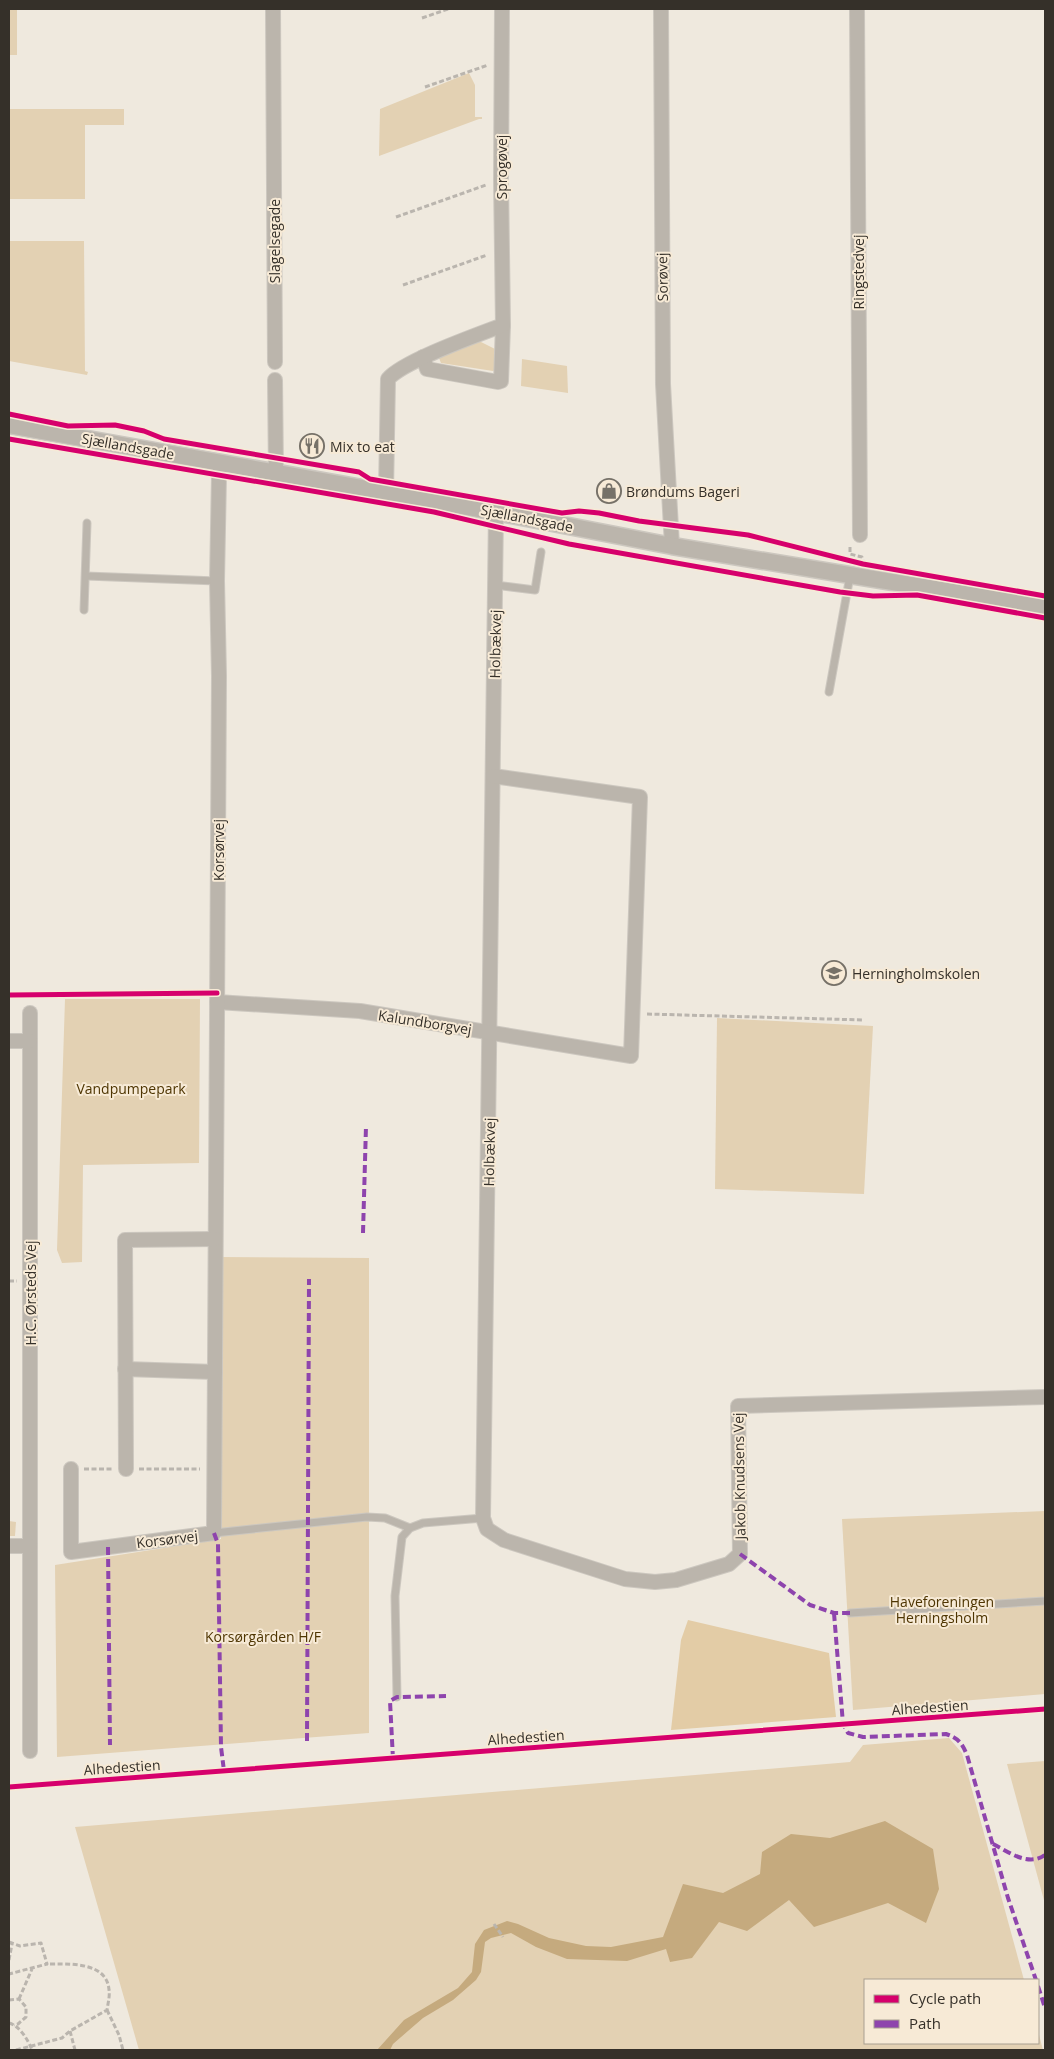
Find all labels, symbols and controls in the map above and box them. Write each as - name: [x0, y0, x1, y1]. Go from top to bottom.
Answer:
- street label: Sprogøvej: [492, 135, 511, 199]
- street label: Slagelsegade: [265, 199, 284, 283]
- street label: Ringstedvej: [849, 235, 868, 309]
- street label: Sorøvej: [652, 253, 672, 301]
- street label: Sjællandsgade: [80, 429, 176, 464]
- restaurant icon: Mix to eat: [299, 433, 325, 459]
- place label: Mix to eat: [330, 437, 395, 456]
- shop icon: Brøndums Bageri: [596, 478, 622, 504]
- place label: Brøndums Bageri: [626, 482, 740, 501]
- street label: Sjællandsgade: [479, 500, 575, 536]
- street label: Holbækvej: [485, 610, 505, 678]
- street label: Korsørvej: [209, 819, 228, 881]
- school or university icon: Herningholmskolen: [821, 960, 847, 986]
- place label: Herningholmskolen: [852, 964, 980, 983]
- street label: Kalundborgvej: [377, 1005, 473, 1039]
- park label: Vandpumpepark: [76, 1079, 186, 1098]
- street label: Holbækvej: [479, 1118, 499, 1186]
- street label: H.C. Ørsteds Vej: [21, 1241, 40, 1345]
- street label: Jakob Knudsens Vej: [728, 1412, 750, 1542]
- street label: Korsørvej: [135, 1526, 199, 1552]
- park label: Haveforeningen Herningsholm: [890, 1592, 994, 1627]
- park label: Korsørgården H/F: [205, 1627, 321, 1646]
- street label: Alhedestien: [891, 1695, 969, 1719]
- street label: Alhedestien: [487, 1725, 565, 1749]
- street label: Alhedestien: [83, 1755, 161, 1779]
- legend: [864, 1979, 1039, 2044]
- text: Cycle path: [909, 1988, 981, 2008]
- text: Path: [909, 2013, 941, 2033]

